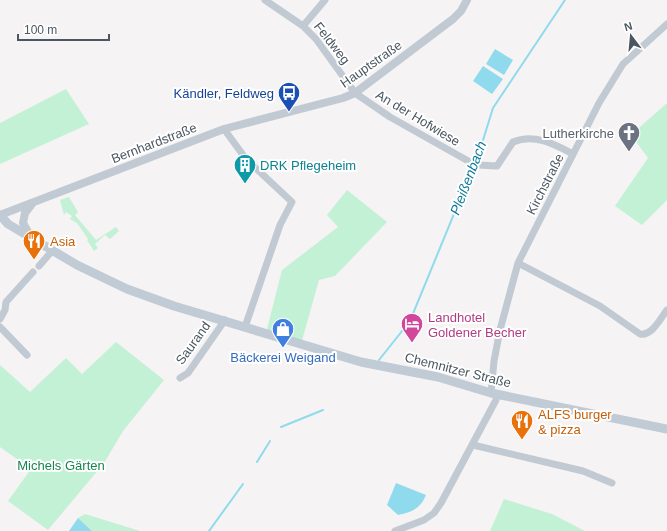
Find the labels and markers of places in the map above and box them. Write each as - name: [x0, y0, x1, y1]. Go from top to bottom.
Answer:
- bus stop icon: Kändler, Feldweg: [276, 80, 302, 113]
- place label: Kändler, Feldweg: [174, 86, 274, 101]
- church icon: Lutherkirche: [616, 120, 642, 153]
- place label: Lutherkirche: [542, 126, 614, 141]
- building icon: DRK Pflegeheim: [232, 152, 258, 185]
- place label: DRK Pflegeheim: [260, 158, 356, 173]
- restaurant icon: Asia: [21, 228, 47, 261]
- place label: Asia: [50, 234, 76, 249]
- place label: Landhotel Goldener Becher: [428, 310, 527, 340]
- hotel icon: Landhotel Goldener Becher: [399, 311, 425, 344]
- shop icon: Bäckerei Weigand: [270, 316, 296, 349]
- place label: Bäckerei Weigand: [230, 350, 336, 365]
- place label: ALFS burger & pizza: [538, 407, 612, 437]
- restaurant icon: ALFS burger & pizza: [509, 408, 535, 441]

